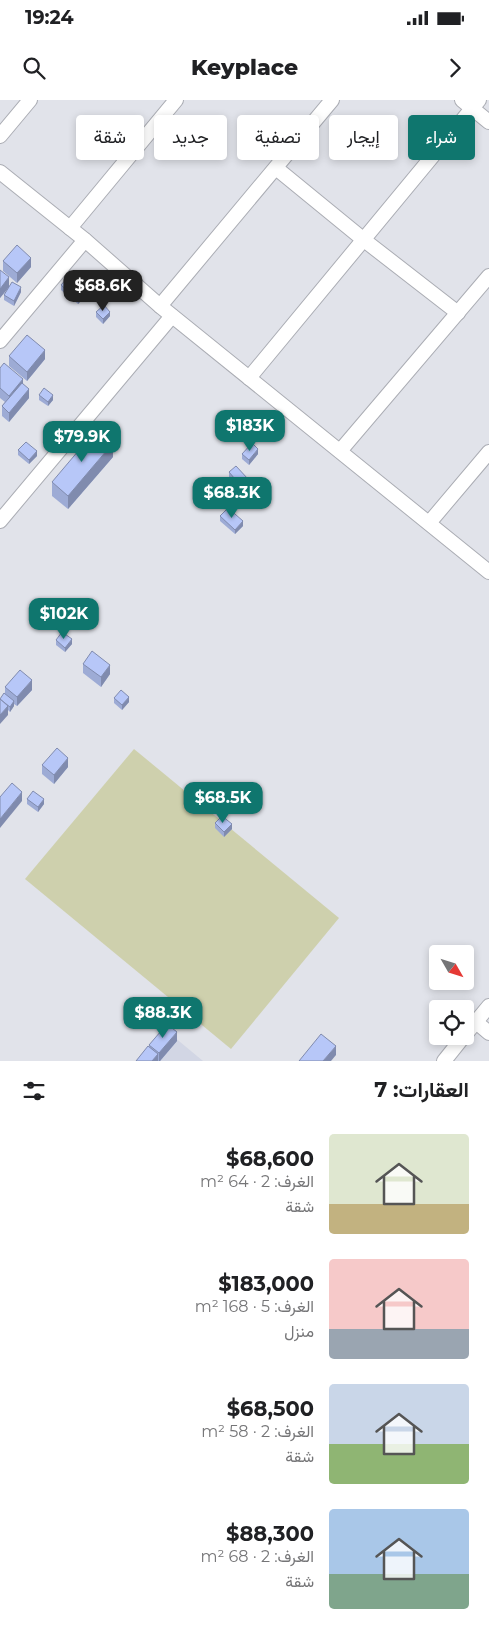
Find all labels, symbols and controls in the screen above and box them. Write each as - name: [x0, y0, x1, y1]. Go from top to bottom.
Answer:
- text: 19:24: [25, 6, 74, 29]
- icon: search: [20, 54, 48, 82]
- text: Keyplace: [191, 54, 298, 81]
- icon: forward: [441, 54, 469, 82]
- chip: شقة: [76, 115, 144, 160]
- chip: جديد: [154, 115, 227, 160]
- chip: تصفية: [237, 115, 319, 160]
- chip: إيجار: [329, 115, 398, 160]
- chip: شراء: [408, 115, 475, 160]
- pin: $68.6K: [62, 270, 144, 312]
- text: $68.6K: [74, 276, 132, 295]
- pin: $183K: [215, 410, 285, 452]
- text: $183K: [226, 416, 274, 435]
- pin: $79.9K: [41, 420, 123, 463]
- text: $79.9K: [54, 427, 110, 446]
- pin: $68.3K: [191, 476, 273, 519]
- text: $68.3K: [204, 483, 260, 502]
- pin: $102K: [29, 598, 99, 640]
- text: $102K: [40, 604, 88, 623]
- pin: $68.5K: [182, 782, 264, 824]
- text: $68.5K: [195, 788, 251, 807]
- north arrow: [429, 945, 474, 990]
- map controls: [429, 945, 474, 1045]
- pin: $88.3K: [122, 996, 204, 1039]
- button: locate: [429, 1000, 474, 1045]
- text: $88.3K: [134, 1003, 192, 1022]
- icon: filters: [20, 1077, 48, 1105]
- text: العقارات: 7: [374, 1077, 469, 1102]
- text: $68,600: [226, 1146, 314, 1171]
- icon: home: [369, 1154, 429, 1214]
- text: الغرف: 2 · 64 m²: [200, 1172, 314, 1191]
- text: شقة: [285, 1197, 314, 1216]
- text: $183,000: [218, 1271, 314, 1296]
- icon: home: [369, 1279, 429, 1339]
- text: الغرف: 5 · 168 m²: [195, 1297, 314, 1316]
- text: منزل: [284, 1322, 314, 1341]
- text: $68,500: [227, 1396, 314, 1421]
- icon: home: [369, 1404, 429, 1464]
- text: الغرف: 2 · 58 m²: [201, 1422, 314, 1441]
- text: شقة: [285, 1447, 314, 1466]
- text: $88,300: [226, 1521, 314, 1546]
- icon: home: [369, 1529, 429, 1589]
- text: الغرف: 2 · 68 m²: [200, 1547, 314, 1566]
- text: شقة: [285, 1572, 314, 1591]

